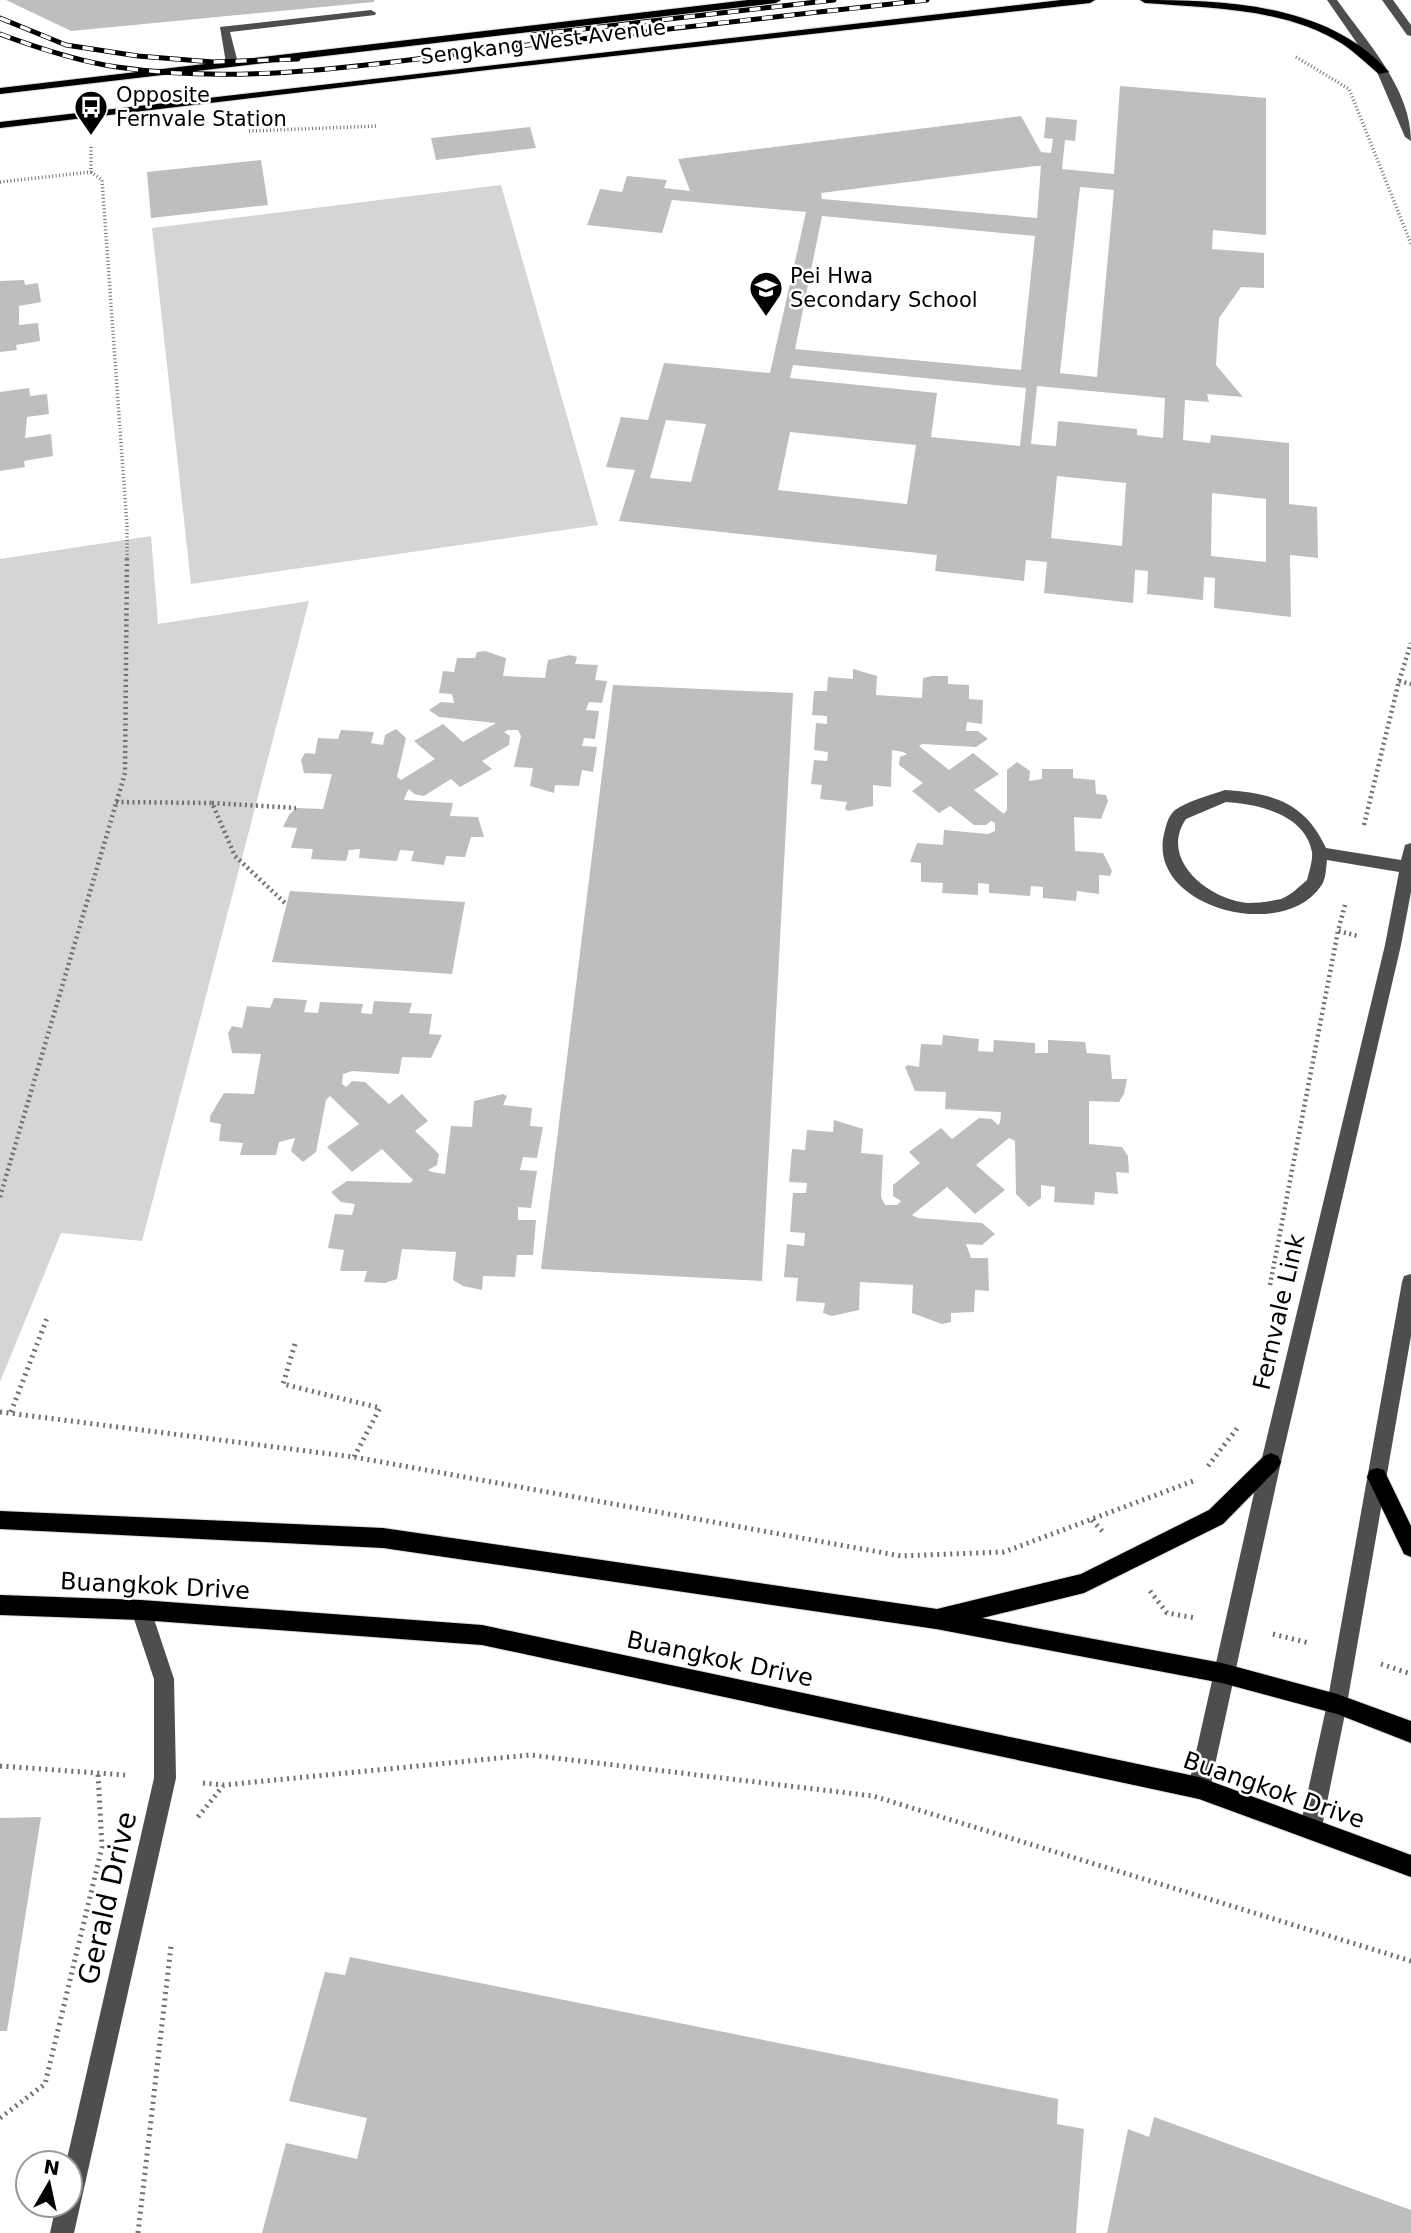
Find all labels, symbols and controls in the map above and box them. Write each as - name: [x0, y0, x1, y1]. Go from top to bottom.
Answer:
- street label: Sengkang West Avenue: [419, 15, 667, 69]
- place label: Opposite Fernvale Station: [116, 83, 287, 131]
- bus stop icon: Opposite Fernvale Station: [72, 88, 110, 137]
- place label: Pei Hwa Secondary School: [790, 264, 978, 312]
- school or university icon: Pei Hwa Secondary School: [747, 269, 785, 318]
- street label: Fernvale Link: [1247, 1231, 1311, 1393]
- street label: Buangkok Drive: [59, 1567, 251, 1605]
- street label: Buangkok Drive: [624, 1626, 816, 1692]
- street label: Buangkok Drive: [1180, 1746, 1368, 1834]
- street label: Gerald Drive: [72, 1808, 143, 1988]
- north arrow: [14, 2149, 84, 2219]
- text: N: [42, 2155, 61, 2179]

